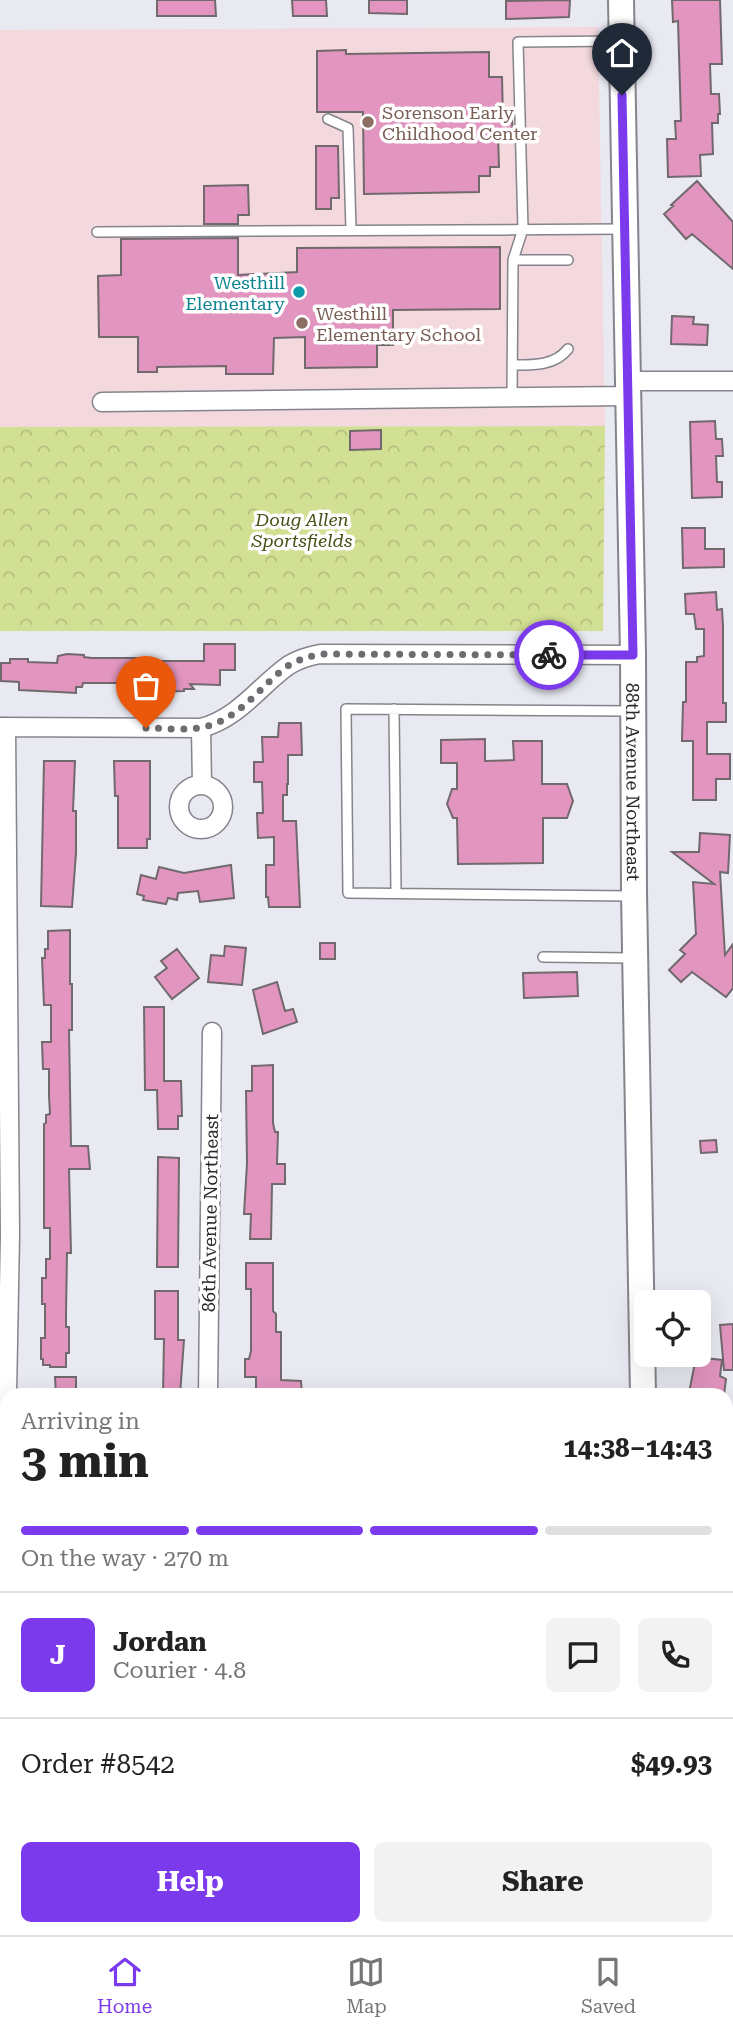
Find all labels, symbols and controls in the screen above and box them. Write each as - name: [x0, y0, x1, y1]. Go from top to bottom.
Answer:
- pin: [592, 23, 652, 95]
- icon: home: [603, 34, 641, 72]
- place label: Sorenson Early Childhood Center: [382, 102, 538, 144]
- marker: Sorenson Early Childhood Center: [360, 114, 376, 130]
- place label: Westhill Elementary: [185, 272, 285, 314]
- marker: Westhill Elementary: [291, 284, 307, 300]
- place label: Westhill Elementary School: [316, 303, 481, 345]
- marker: Westhill Elementary School: [294, 315, 310, 331]
- park label: Doug Allen Sportsfields: [251, 509, 352, 551]
- courier: [514, 620, 584, 690]
- icon: bike: [530, 636, 568, 674]
- pin: [116, 656, 176, 728]
- icon: bag: [127, 667, 165, 705]
- street label: 88th Avenue Northeast: [623, 683, 644, 881]
- street label: 86th Avenue Northeast: [198, 1113, 222, 1312]
- map controls: [634, 1290, 711, 1367]
- button: locate: [634, 1290, 711, 1367]
- text: Arriving in: [21, 1408, 140, 1435]
- text: 14:38–14:43: [563, 1433, 712, 1463]
- text: 3 min: [21, 1434, 149, 1488]
- text: On the way · 270 m: [21, 1545, 229, 1572]
- button: chat: [546, 1618, 620, 1692]
- button: phone: [638, 1618, 712, 1692]
- text: Jordan: [113, 1627, 207, 1657]
- text: J: [50, 1640, 66, 1670]
- text: Courier · 4.8: [113, 1657, 246, 1684]
- text: Order #8542: [21, 1749, 175, 1779]
- text: $49.93: [631, 1749, 712, 1779]
- button: Help: [21, 1842, 360, 1922]
- button: Share: [374, 1842, 712, 1922]
- tab: Home: [97, 1953, 152, 2018]
- tab: Map: [346, 1953, 387, 2018]
- tab: Saved: [581, 1953, 636, 2018]

